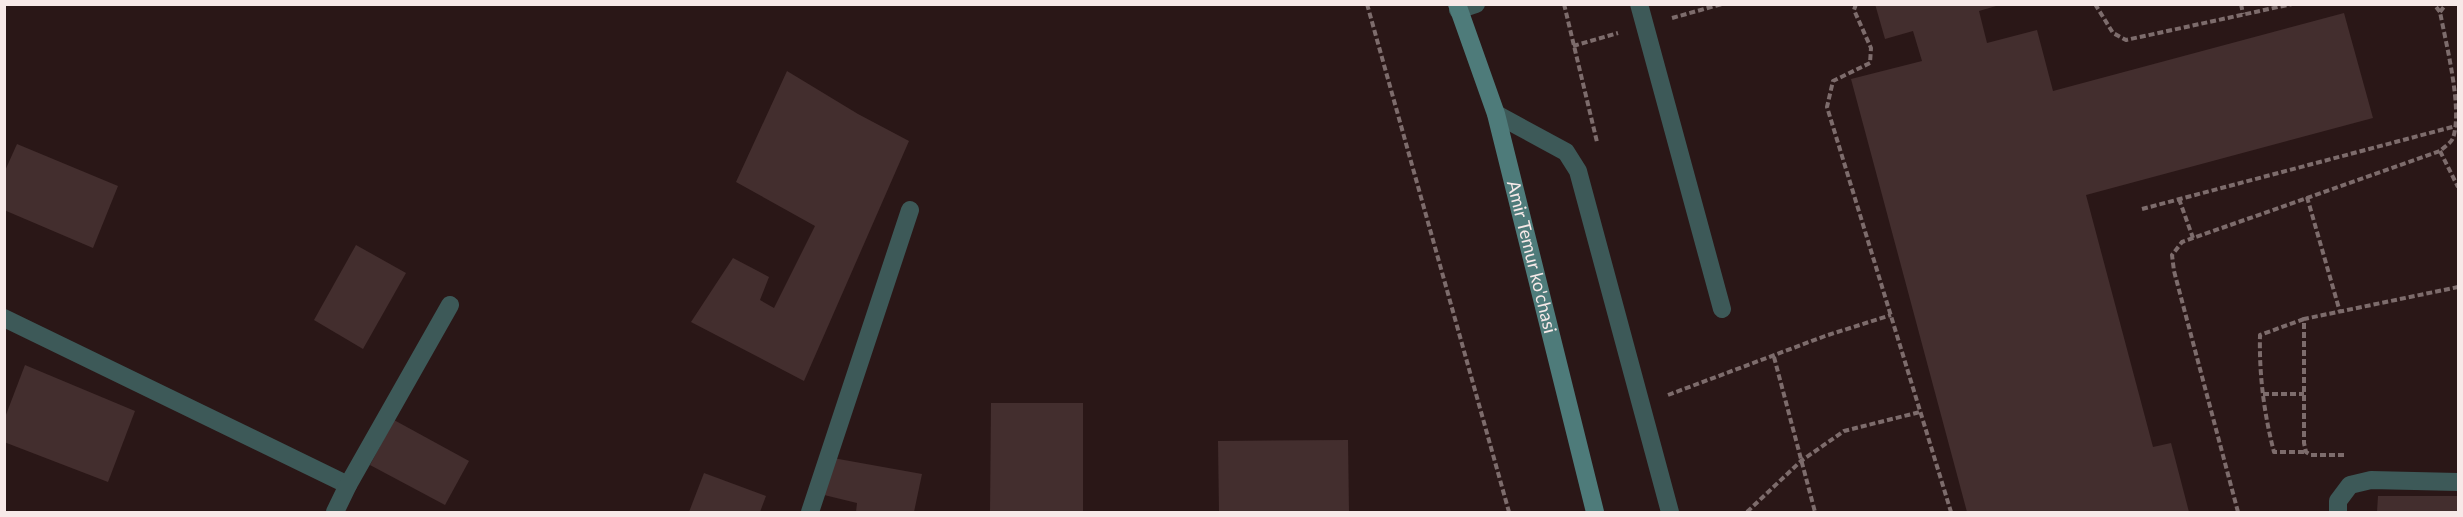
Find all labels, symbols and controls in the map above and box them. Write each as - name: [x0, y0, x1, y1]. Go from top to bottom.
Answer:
- street label: Amir Temur ko'chasi: [1503, 178, 1562, 335]

